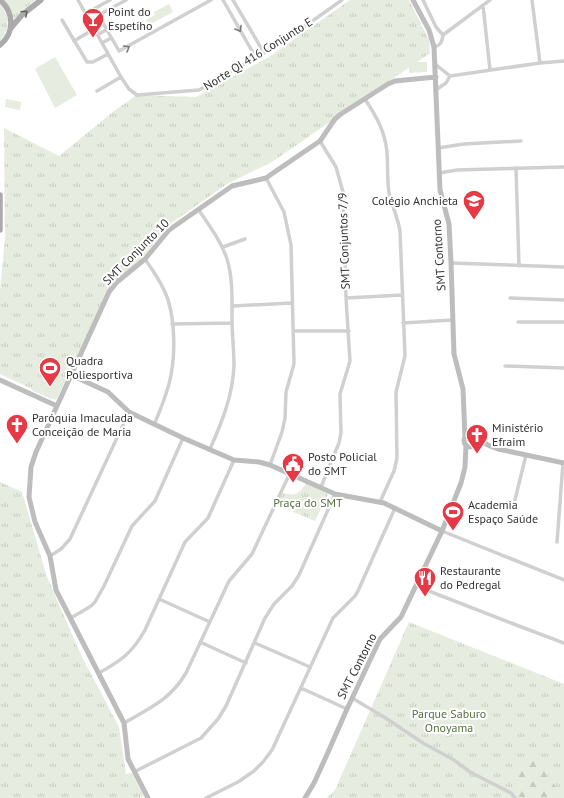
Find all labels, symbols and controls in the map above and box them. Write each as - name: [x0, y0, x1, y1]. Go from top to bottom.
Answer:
- place label: Point do Espetiho: [108, 4, 152, 33]
- bar icon: Point do Espetiho: [80, 6, 106, 39]
- one-way arrow: [20, 10, 28, 17]
- street label: Norte QI 416 Conjunto E: [201, 14, 315, 93]
- one-way arrow: [235, 25, 242, 32]
- one-way arrow: [123, 45, 130, 52]
- school or university icon: Colégio Anchieta: [461, 188, 487, 221]
- street label: SMT Conjuntos 7/9: [334, 192, 353, 290]
- place label: Colégio Anchieta: [372, 193, 458, 208]
- street label: SMT Conjunto 10: [99, 215, 172, 288]
- street label: SMT Contorno: [429, 219, 448, 292]
- place label: Quadra Poliesportiva: [66, 353, 133, 382]
- sports icon: Quadra Poliesportiva: [37, 355, 63, 388]
- place label: Paróquia Imaculada Conceição de Maria: [32, 410, 133, 439]
- church icon: Paróquia Imaculada Conceição de Maria: [4, 412, 30, 445]
- place label: Ministério Efraim: [492, 420, 543, 449]
- church icon: Ministério Efraim: [464, 422, 490, 455]
- place label: Posto Policial do SMT: [308, 449, 377, 478]
- public building icon: Posto Policial do SMT: [280, 451, 306, 484]
- park label: Praça do SMT: [273, 495, 343, 510]
- place label: Academia Espaço Saúde: [468, 497, 538, 526]
- sports icon: Academia Espaço Saúde: [440, 499, 466, 532]
- place label: Restaurante do Pedregal: [440, 563, 501, 592]
- restaurant icon: Restaurante do Pedregal: [412, 565, 438, 598]
- street label: SMT Contorno: [333, 630, 380, 701]
- park label: Parque Saburo Onoyama: [412, 706, 486, 735]

